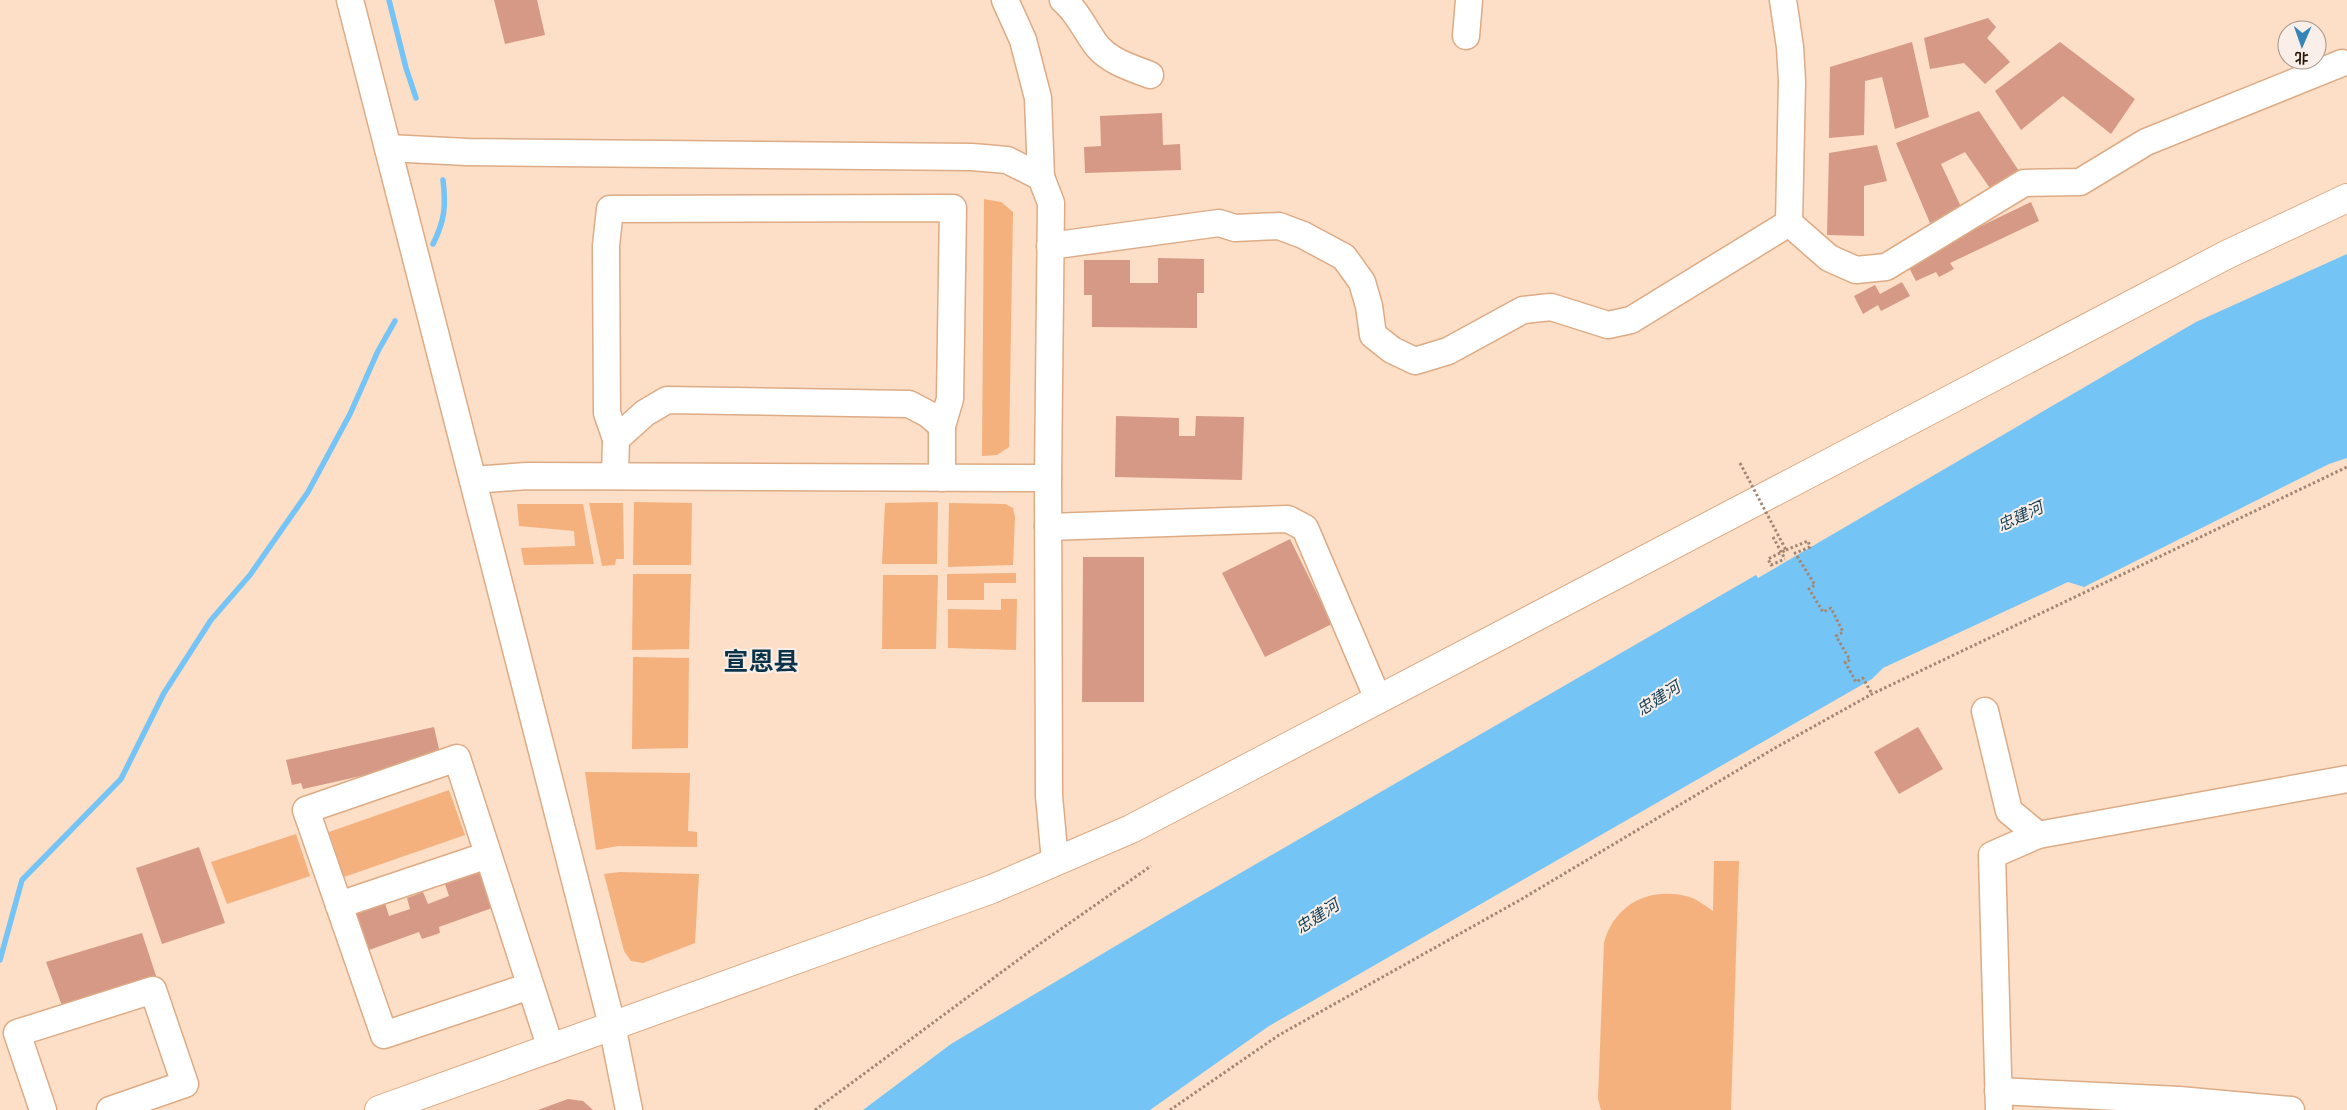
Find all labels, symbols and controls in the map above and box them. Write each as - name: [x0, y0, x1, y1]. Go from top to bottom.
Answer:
- north arrow: [2277, 20, 2327, 70]
- text: 北: [2294, 50, 2309, 65]
- water label: 忠建河: [1995, 497, 2048, 534]
- district label: 宣恩县: [723, 648, 799, 675]
- water label: 忠建河: [1634, 677, 1686, 719]
- water label: 忠建河: [1293, 895, 1345, 937]

